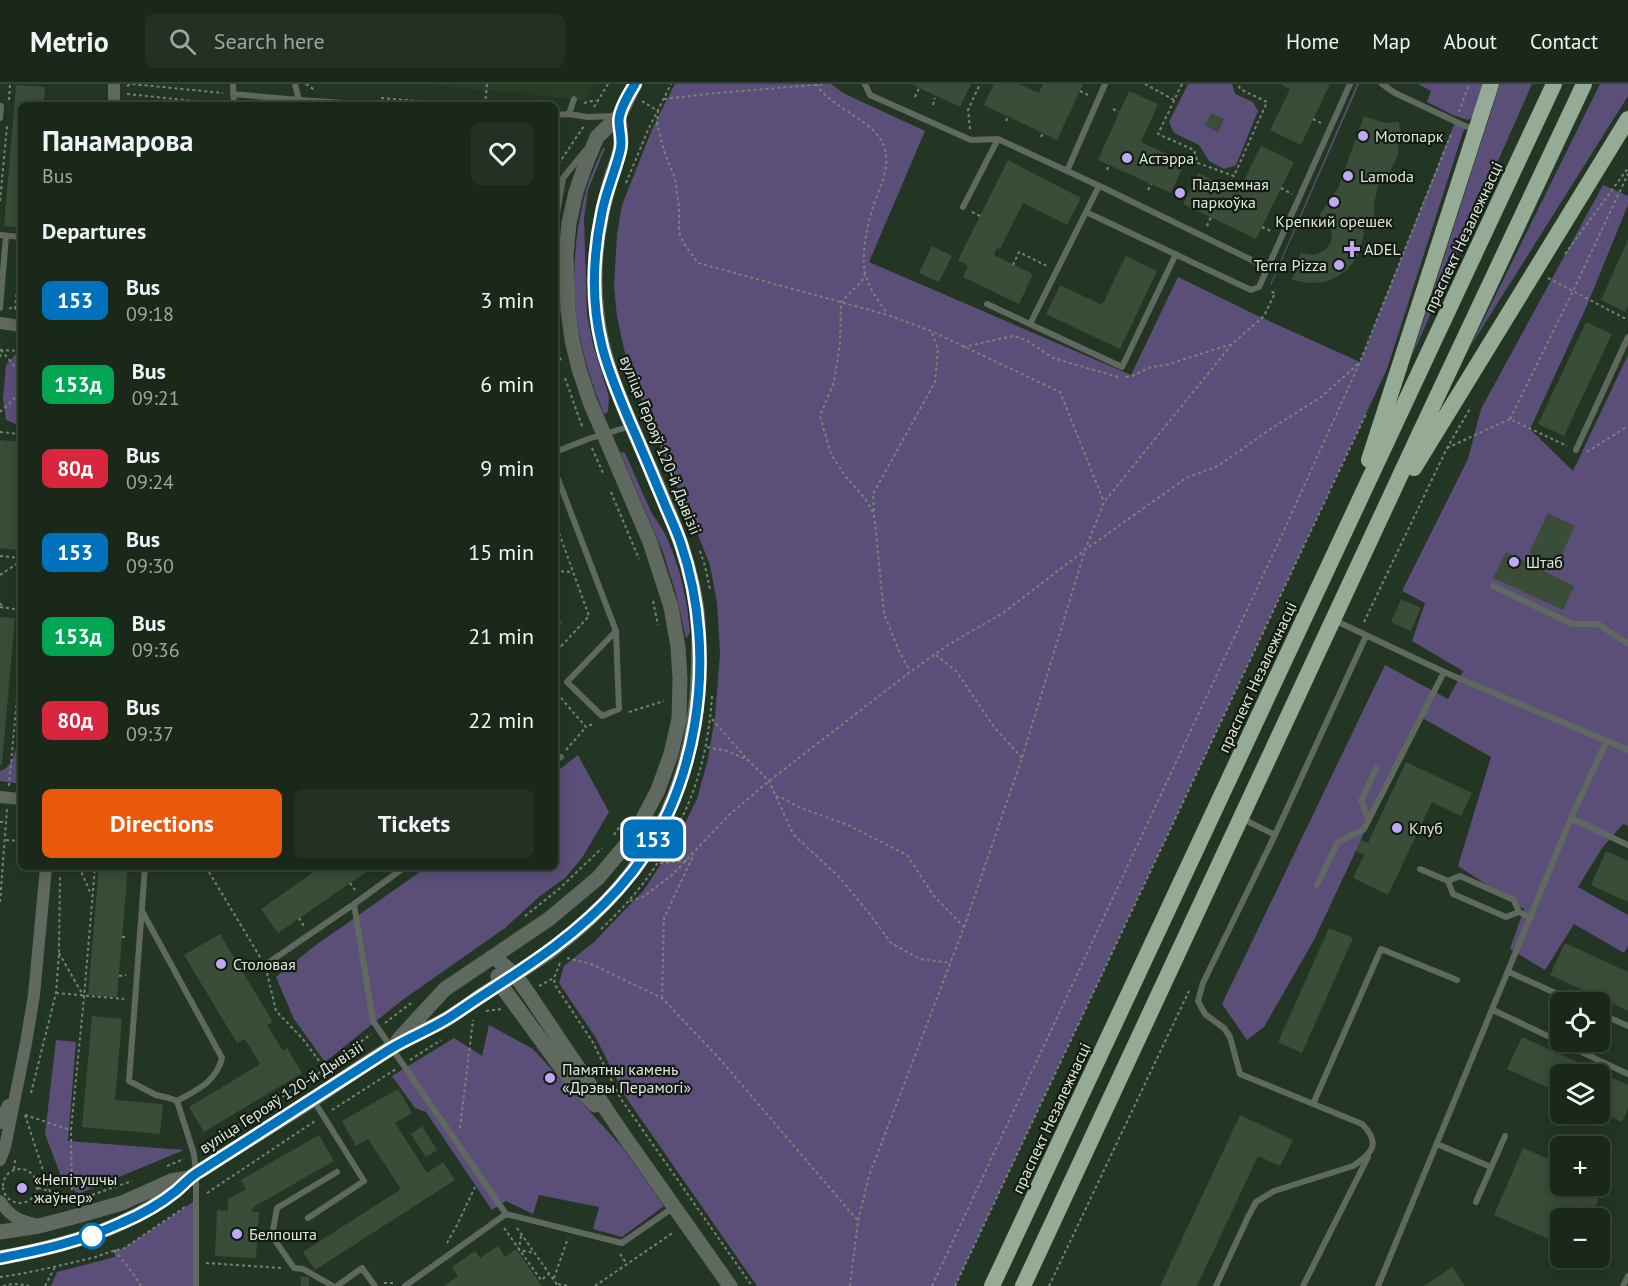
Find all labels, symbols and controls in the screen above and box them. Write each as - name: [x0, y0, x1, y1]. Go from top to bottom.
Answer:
- search box: [145, 14, 565, 68]
- text: Metrio: [30, 23, 109, 60]
- icon: search: [166, 25, 199, 58]
- text: Search here: [214, 27, 325, 55]
- text: Home: [1286, 28, 1339, 55]
- text: Map: [1372, 28, 1411, 55]
- text: About: [1444, 28, 1497, 55]
- text: Contact: [1530, 28, 1598, 55]
- text: Панамарова: [42, 122, 193, 159]
- button: heart: [471, 122, 534, 185]
- place label: Мотопарк: [1375, 126, 1444, 146]
- marker: Мотопарк: [1356, 129, 1370, 143]
- place label: Астэрра: [1139, 148, 1194, 168]
- marker: Астэрра: [1120, 151, 1134, 165]
- street label: праспект Незалежнасці: [1419, 158, 1507, 316]
- text: Bus: [42, 163, 73, 189]
- place label: Lamoda: [1360, 166, 1414, 186]
- marker: Lamoda: [1341, 169, 1355, 183]
- place label: Падземная паркоўка: [1192, 174, 1269, 212]
- marker: Падземная паркоўка: [1173, 186, 1187, 200]
- marker: Крепкий орешек: [1327, 195, 1341, 209]
- place label: Крепкий орешек: [1275, 211, 1393, 231]
- text: Departures: [42, 217, 146, 245]
- place label: ADEL: [1364, 239, 1401, 259]
- marker: ADEL: [1345, 242, 1359, 256]
- place label: Terra Pizza: [1253, 255, 1327, 275]
- marker: Terra Pizza: [1332, 258, 1346, 272]
- text: Bus: [126, 273, 160, 301]
- text: 3 min: [480, 286, 534, 314]
- text: 153: [57, 287, 93, 314]
- text: 09:18: [126, 301, 174, 327]
- street label: вуліца Герояў 120-й Дывізіі: [616, 352, 706, 538]
- text: Bus: [132, 357, 166, 385]
- text: 6 min: [480, 370, 534, 398]
- text: 153д: [54, 371, 102, 398]
- text: 09:21: [132, 385, 180, 411]
- text: Bus: [126, 441, 160, 469]
- text: 9 min: [480, 454, 534, 482]
- text: 80д: [57, 455, 93, 482]
- text: 09:24: [126, 469, 174, 495]
- text: Bus: [126, 525, 160, 553]
- text: 15 min: [468, 538, 534, 566]
- text: 153: [57, 539, 93, 566]
- place label: Штаб: [1526, 552, 1563, 572]
- text: 09:30: [126, 553, 174, 579]
- marker: Штаб: [1507, 555, 1521, 569]
- street label: праспект Незалежнасці: [1213, 598, 1301, 756]
- text: Bus: [132, 609, 166, 637]
- text: 21 min: [468, 622, 534, 650]
- text: 153д: [54, 623, 102, 650]
- text: 09:36: [132, 637, 180, 663]
- text: Bus: [126, 693, 160, 721]
- text: 22 min: [468, 706, 534, 734]
- text: 80д: [57, 707, 93, 734]
- text: 09:37: [126, 721, 174, 747]
- button: Directions: [42, 789, 282, 858]
- button: Tickets: [294, 789, 534, 858]
- place label: Клуб: [1409, 818, 1443, 838]
- line badge: 153: [618, 820, 688, 858]
- marker: Клуб: [1390, 821, 1404, 835]
- text: 153: [635, 826, 671, 853]
- place label: Столовая: [233, 954, 296, 974]
- marker: Столовая: [214, 957, 228, 971]
- map controls: [1550, 992, 1610, 1268]
- button: locate: [1550, 992, 1610, 1052]
- street label: вуліца Герояў 120-й Дывізіі: [195, 1036, 367, 1158]
- street label: праспект Незалежнасці: [1007, 1039, 1095, 1197]
- place label: Памятны камень «Дрэвы Перамогі»: [562, 1059, 692, 1097]
- button: layers: [1550, 1064, 1610, 1124]
- marker: Памятны камень «Дрэвы Перамогі»: [543, 1071, 557, 1085]
- button: +: [1550, 1136, 1610, 1196]
- place label: «Непітушчы жаўнер»: [34, 1169, 117, 1207]
- marker: «Непітушчы жаўнер»: [15, 1181, 29, 1195]
- button: −: [1550, 1208, 1610, 1268]
- unlabelled marker: [79, 1223, 105, 1249]
- place label: Белпошта: [249, 1224, 317, 1244]
- marker: Белпошта: [230, 1227, 244, 1241]

